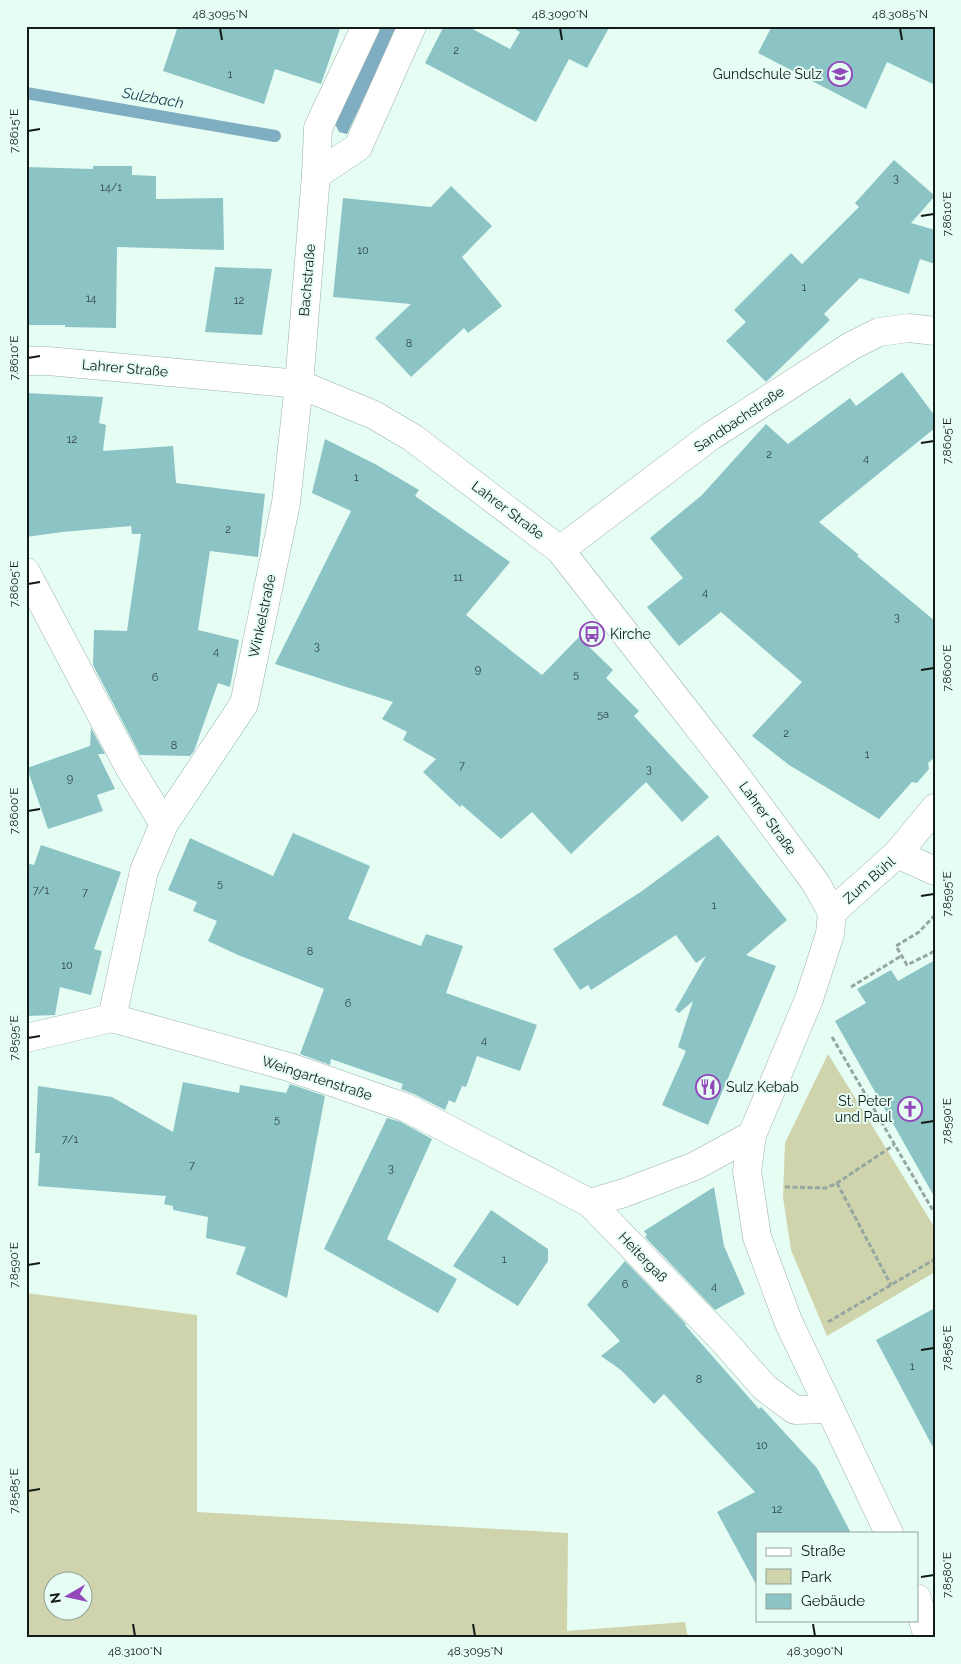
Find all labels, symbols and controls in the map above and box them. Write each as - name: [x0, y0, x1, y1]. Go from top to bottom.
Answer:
- text: 48.3095°N: [192, 7, 248, 21]
- text: 48.3090°N: [532, 7, 588, 21]
- text: 48.3085°N: [872, 7, 928, 21]
- house number: 2: [453, 44, 459, 57]
- school or university icon: Gundschule Sulz: [827, 61, 853, 87]
- place label: Gundschule Sulz: [713, 66, 822, 82]
- house number: 1: [228, 68, 233, 81]
- water label: Sulzbach: [120, 84, 185, 112]
- text: 7.8615°E: [7, 109, 21, 153]
- house number: 3: [893, 172, 899, 185]
- house number: 14/1: [100, 181, 122, 194]
- text: 7.8610°E: [940, 192, 954, 237]
- street label: Bachstraße: [296, 243, 318, 317]
- house number: 10: [357, 244, 369, 257]
- house number: 1: [802, 281, 807, 294]
- house number: 14: [86, 292, 96, 305]
- house number: 12: [234, 294, 244, 307]
- text: 7.8610°E: [7, 336, 21, 381]
- house number: 8: [406, 337, 412, 350]
- street label: Lahrer Straße: [81, 356, 169, 380]
- street label: Sandbachstraße: [691, 383, 787, 455]
- text: 7.8605°E: [940, 418, 954, 464]
- house number: 12: [67, 433, 77, 446]
- house number: 2: [766, 448, 772, 461]
- house number: 4: [863, 452, 869, 465]
- house number: 1: [354, 471, 359, 484]
- street label: Lahrer Straße: [469, 478, 547, 542]
- house number: 2: [225, 523, 231, 536]
- text: 7.8605°E: [7, 561, 21, 607]
- house number: 11: [453, 571, 463, 584]
- street label: Winkelstraße: [245, 573, 279, 659]
- house number: 4: [702, 586, 708, 599]
- house number: 3: [894, 611, 900, 624]
- bus stop icon: Kirche: [579, 621, 605, 647]
- place label: Kirche: [610, 626, 651, 642]
- house number: 3: [314, 640, 320, 653]
- text: 7.8600°E: [940, 644, 954, 692]
- house number: 4: [213, 645, 219, 658]
- house number: 9: [475, 663, 481, 676]
- house number: 5: [573, 668, 579, 681]
- house number: 6: [152, 671, 159, 684]
- house number: 5a: [597, 708, 609, 721]
- house number: 2: [783, 727, 789, 740]
- house number: 8: [171, 739, 177, 752]
- house number: 1: [865, 748, 870, 761]
- house number: 7: [459, 759, 465, 772]
- house number: 3: [646, 763, 652, 776]
- house number: 9: [67, 772, 73, 785]
- street label: Lahrer Straße: [736, 778, 800, 858]
- text: 7.8600°E: [7, 787, 21, 835]
- street label: Zum Bühl: [840, 853, 898, 907]
- text: 7.8595°E: [940, 871, 954, 917]
- house number: 5: [217, 877, 223, 890]
- house number: 7/1: [33, 884, 49, 897]
- house number: 7: [82, 886, 88, 899]
- house number: 1: [712, 899, 717, 912]
- house number: 8: [307, 945, 313, 958]
- house number: 10: [61, 959, 73, 972]
- house number: 6: [345, 997, 352, 1010]
- text: 7.8595°E: [7, 1015, 21, 1061]
- house number: 4: [481, 1034, 487, 1047]
- street label: Weingartenstraße: [260, 1053, 374, 1103]
- restaurant icon: Sulz Kebab: [695, 1074, 721, 1100]
- place label: Sulz Kebab: [726, 1079, 799, 1095]
- place label: St. Peter und Paul: [835, 1093, 892, 1125]
- church icon: St. Peter und Paul: [897, 1096, 923, 1122]
- text: 7.8590°E: [940, 1098, 954, 1144]
- house number: 5: [274, 1113, 280, 1126]
- house number: 7/1: [62, 1133, 78, 1146]
- house number: 7: [189, 1159, 195, 1172]
- house number: 3: [388, 1162, 394, 1175]
- street label: Heitergaß: [615, 1229, 671, 1285]
- text: 7.8590°E: [7, 1242, 21, 1288]
- house number: 1: [502, 1253, 507, 1266]
- house number: 6: [622, 1278, 629, 1291]
- house number: 4: [711, 1280, 717, 1293]
- text: 7.8585°E: [940, 1325, 954, 1371]
- house number: 1: [910, 1360, 915, 1373]
- house number: 8: [696, 1373, 702, 1386]
- house number: 10: [756, 1439, 768, 1452]
- text: 7.8585°E: [7, 1468, 21, 1514]
- house number: 12: [772, 1503, 782, 1516]
- legend: [756, 1532, 918, 1622]
- text: Straße: [801, 1542, 846, 1560]
- text: 7.8580°E: [940, 1552, 954, 1598]
- text: Park: [801, 1568, 832, 1586]
- north arrow: [42, 1572, 92, 1622]
- text: N: [46, 1592, 64, 1605]
- text: Gebäude: [801, 1592, 865, 1610]
- text: 48.3100°N: [108, 1644, 162, 1658]
- text: 48.3095°N: [447, 1644, 503, 1658]
- text: 48.3090°N: [787, 1644, 843, 1658]

